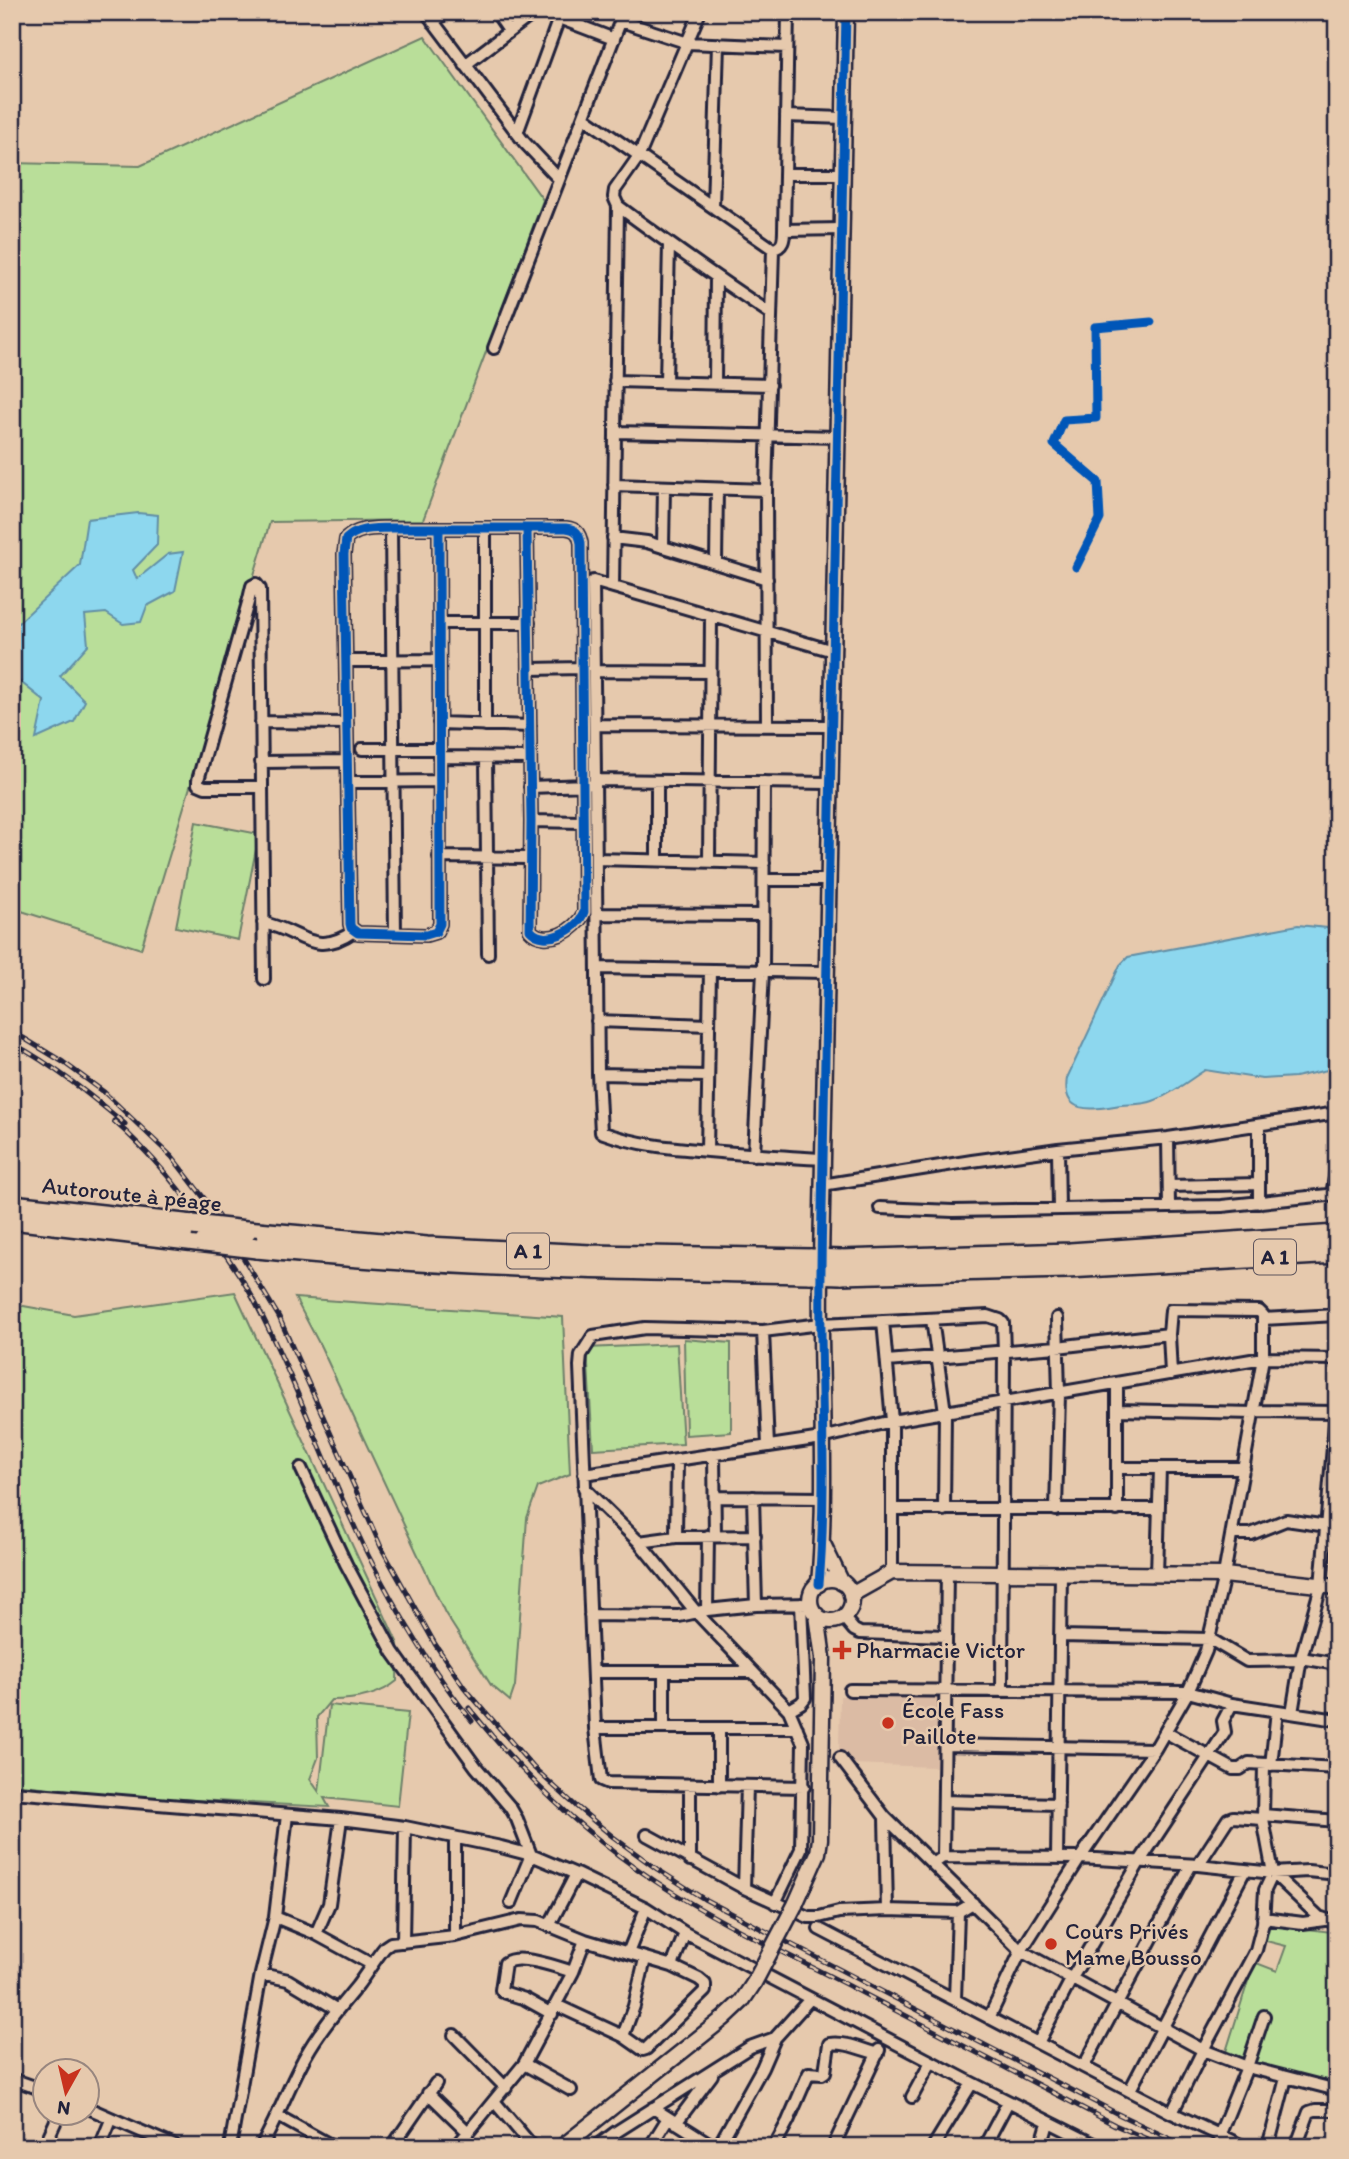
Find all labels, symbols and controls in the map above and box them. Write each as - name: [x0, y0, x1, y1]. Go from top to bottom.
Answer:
- street label: Autoroute à péage: [41, 1171, 223, 1217]
- road number: A 1: [507, 1234, 549, 1268]
- road number: A 1: [1254, 1240, 1296, 1274]
- place label: Pharmacie Victor: [856, 1636, 1025, 1664]
- marker: Pharmacie Victor: [834, 1642, 850, 1658]
- place label: École Fass Paillote: [902, 1696, 1004, 1750]
- marker: École Fass Paillote: [880, 1715, 896, 1731]
- place label: Cours Privés Mame Bousso: [1065, 1917, 1202, 1971]
- marker: Cours Privés Mame Bousso: [1043, 1936, 1059, 1952]
- north arrow: [32, 2058, 102, 2128]
- text: N: [56, 2096, 72, 2121]

